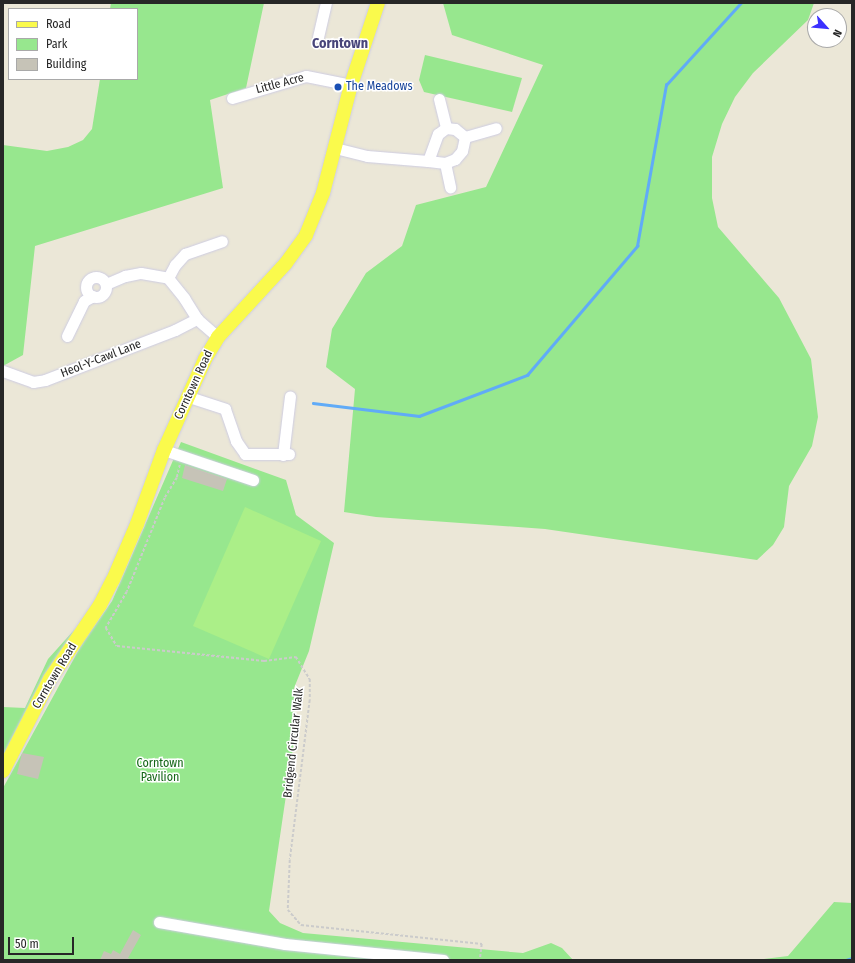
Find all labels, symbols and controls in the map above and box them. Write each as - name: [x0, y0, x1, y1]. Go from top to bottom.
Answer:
- legend: [8, 8, 138, 80]
- north arrow: [807, 8, 847, 48]
- text: Road: [46, 17, 71, 31]
- text: N: [830, 27, 845, 39]
- district label: Corntown: [312, 36, 368, 52]
- text: Park: [46, 37, 67, 51]
- text: Building: [46, 57, 86, 71]
- street label: Little Acre: [254, 71, 306, 97]
- place label: The Meadows: [346, 80, 413, 94]
- marker: The Meadows: [333, 82, 343, 92]
- street label: Heol-Y-Cawl Lane: [59, 337, 143, 381]
- street label: Corntown Road: [172, 348, 216, 422]
- street label: Corntown Road: [30, 640, 80, 712]
- street label: Bridgend Circular Walk: [281, 687, 307, 799]
- park label: Corntown Pavilion: [137, 757, 183, 785]
- scale bar: [10, 929, 76, 955]
- text: 50 m: [15, 937, 39, 951]

